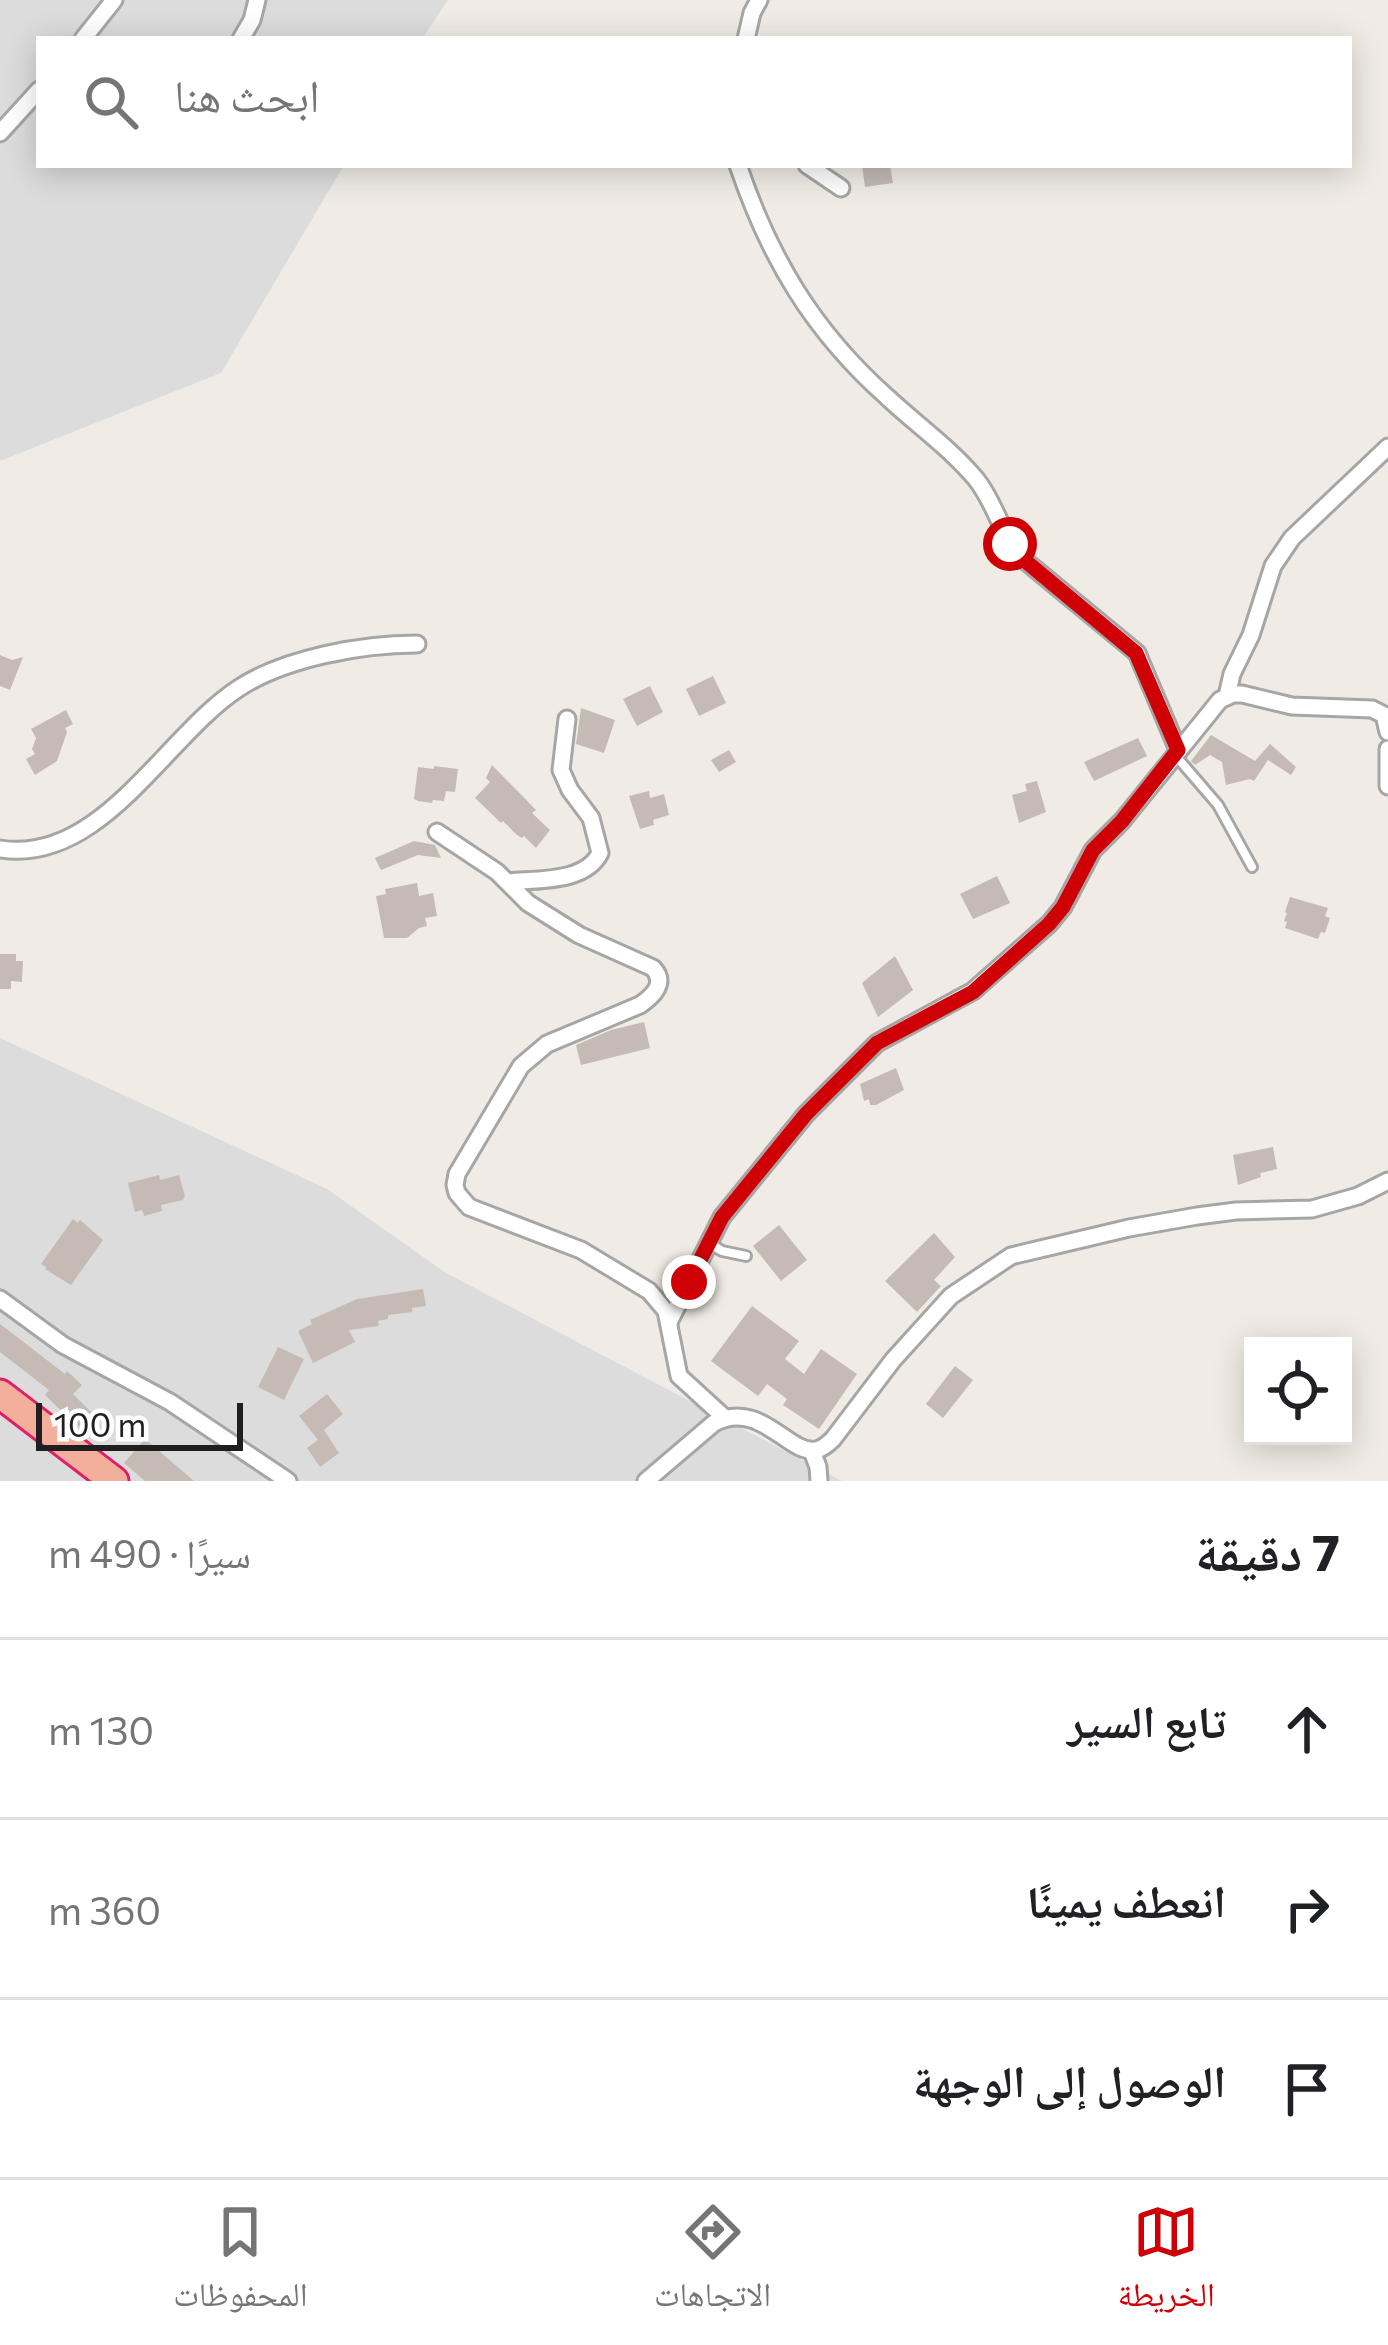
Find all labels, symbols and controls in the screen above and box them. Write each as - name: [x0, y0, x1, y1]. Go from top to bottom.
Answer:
- search box: [36, 36, 1352, 168]
- text: ابحث هنا: [174, 66, 320, 121]
- icon: search: [78, 69, 144, 135]
- route start: [983, 517, 1037, 571]
- route end: [662, 1255, 716, 1309]
- map controls: [1244, 1337, 1352, 1445]
- button: locate: [1244, 1337, 1352, 1445]
- scale bar: [36, 1397, 243, 1450]
- text: 100 m: [54, 1403, 146, 1444]
- text: 7 دقيقة: [1195, 1519, 1340, 1582]
- text: سيرًا · 490 m: [48, 1528, 251, 1576]
- text: تابع السير: [1067, 1692, 1226, 1747]
- icon: ahead: [1274, 1696, 1340, 1762]
- text: 130 m: [48, 1705, 154, 1753]
- text: انعطف يمينًا: [1027, 1872, 1226, 1927]
- icon: right: [1274, 1876, 1340, 1942]
- text: 360 m: [48, 1885, 161, 1933]
- text: الوصول إلى الوجهة: [913, 2052, 1226, 2107]
- icon: arrive: [1274, 2056, 1340, 2122]
- tab: المحفوظات: [173, 2199, 308, 2327]
- tab: الاتجاهات: [654, 2199, 771, 2327]
- tab: الخريطة: [1118, 2199, 1215, 2327]

